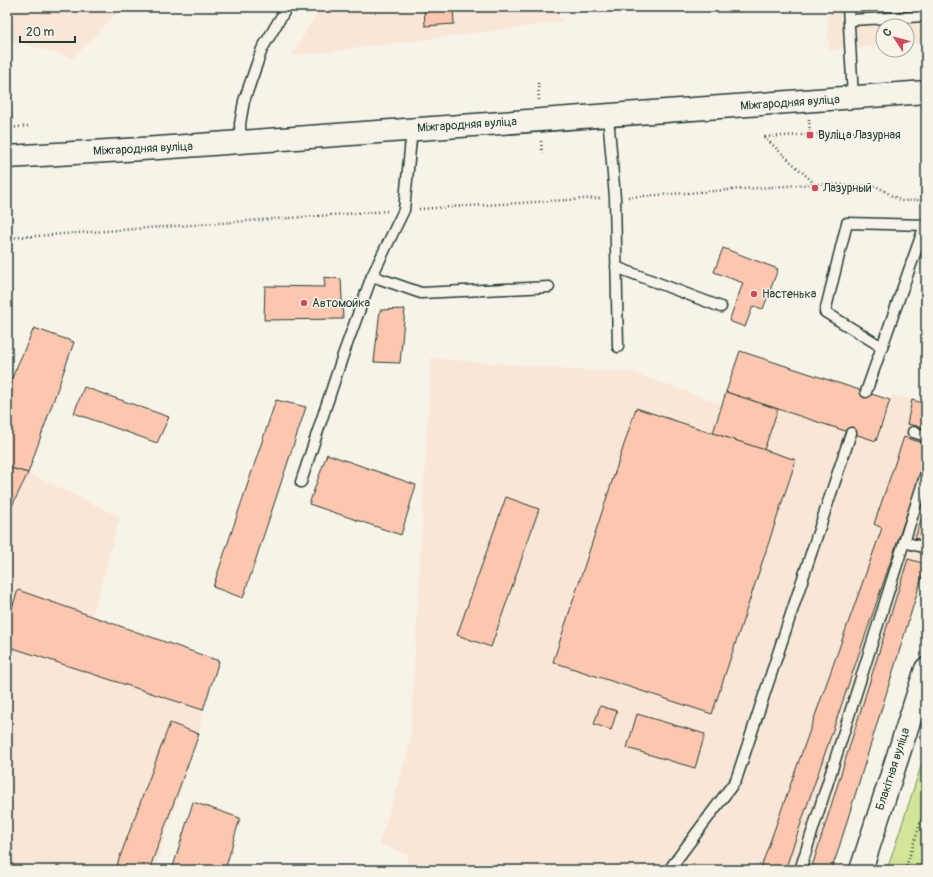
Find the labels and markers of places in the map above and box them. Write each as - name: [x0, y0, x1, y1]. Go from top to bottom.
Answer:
- place label: Вуліца Лазурная: [818, 128, 901, 143]
- marker: Вуліца Лазурная: [805, 130, 815, 140]
- place label: Лазурный: [822, 181, 872, 196]
- marker: Лазурный: [810, 183, 820, 193]
- place label: Настенька: [762, 287, 817, 302]
- marker: Настенька: [749, 289, 759, 299]
- place label: Автомойка: [312, 296, 370, 311]
- marker: Автомойка: [299, 298, 309, 308]

